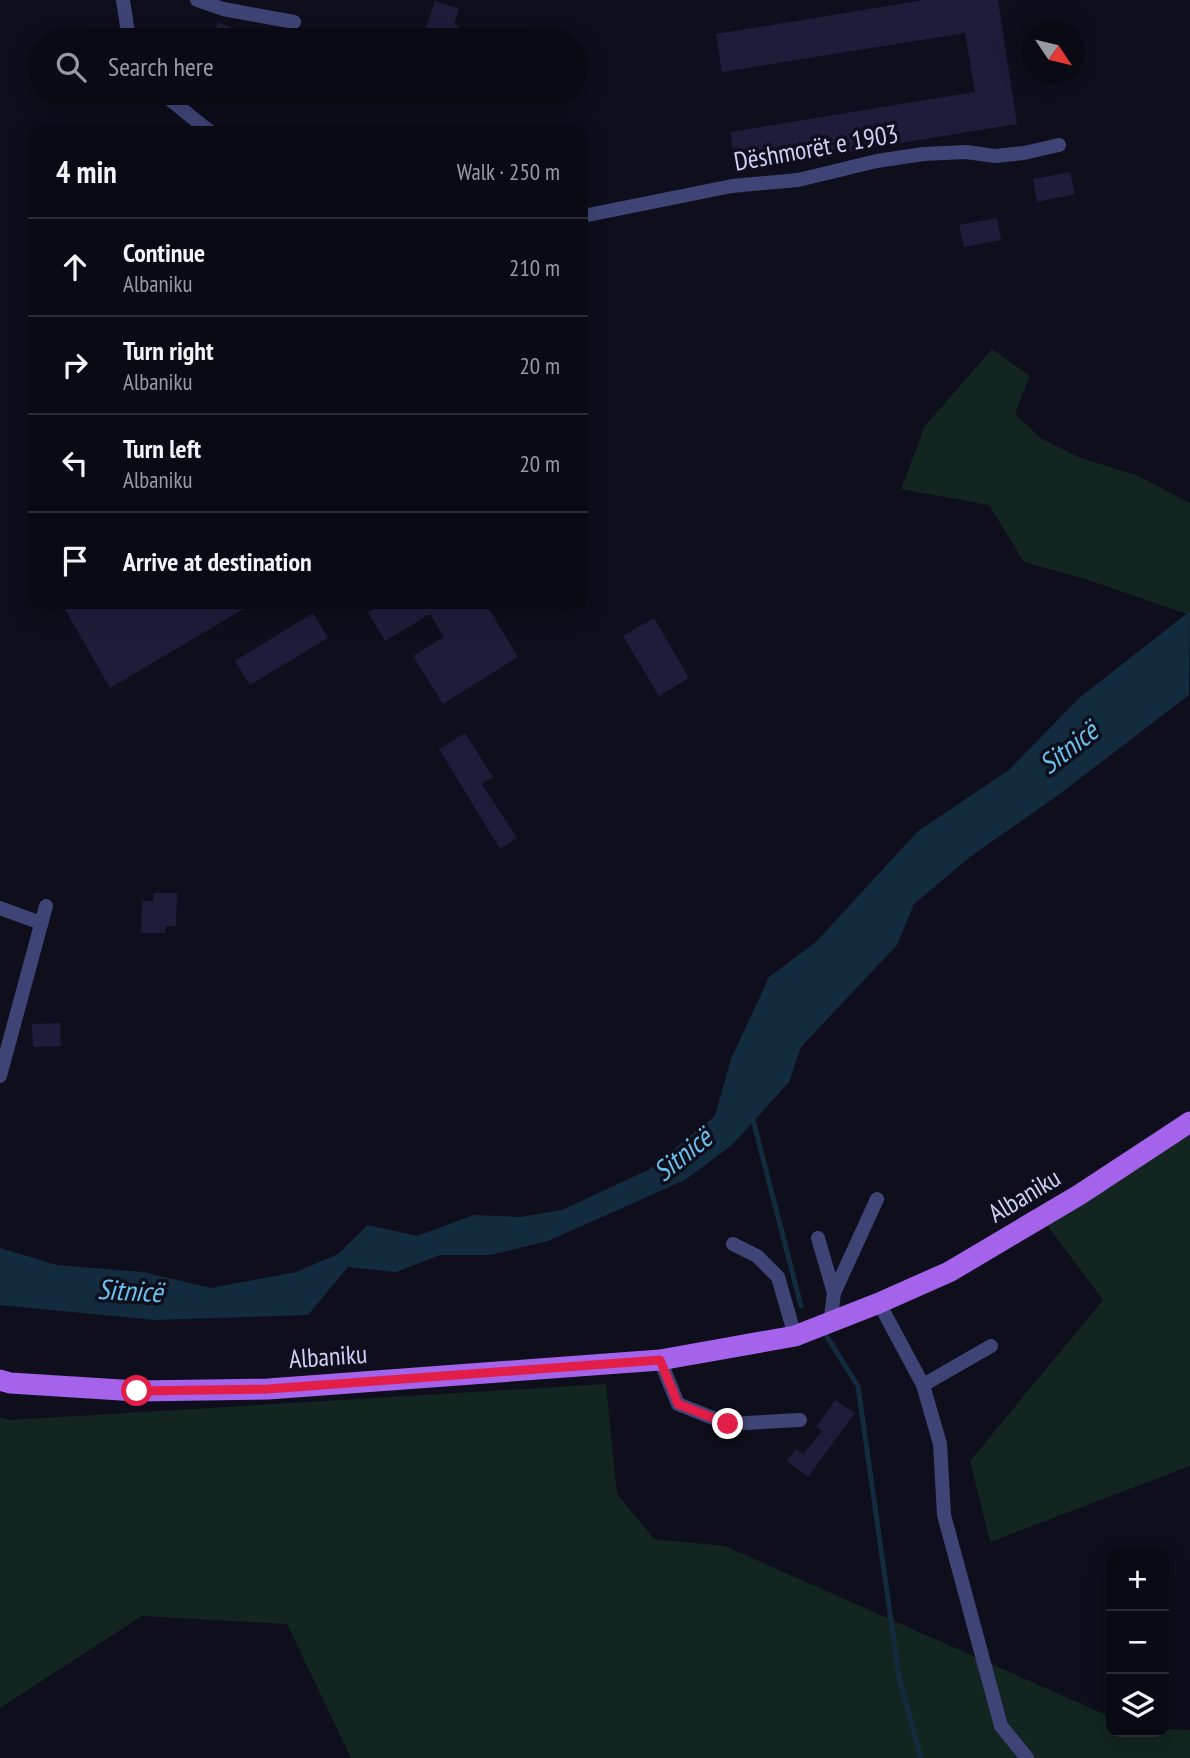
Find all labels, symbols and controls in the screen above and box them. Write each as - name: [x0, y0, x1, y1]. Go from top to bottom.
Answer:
- north arrow: [1022, 21, 1085, 84]
- search box: [28, 28, 588, 105]
- icon: search: [52, 48, 90, 86]
- text: Search here: [108, 50, 214, 83]
- street label: Dëshmorët e 1903: [731, 116, 901, 178]
- text: 4 min: [56, 152, 117, 191]
- text: Walk · 250 m: [457, 157, 560, 186]
- text: Continue: [123, 236, 205, 269]
- icon: ahead: [56, 248, 94, 286]
- text: 210 m: [509, 253, 560, 282]
- text: Albaniku: [123, 269, 192, 298]
- text: Turn right: [123, 334, 214, 367]
- icon: right: [56, 346, 94, 384]
- text: 20 m: [519, 351, 560, 380]
- text: Albaniku: [123, 367, 192, 396]
- text: Turn left: [123, 432, 201, 465]
- icon: left: [56, 444, 94, 482]
- text: 20 m: [519, 449, 560, 478]
- text: Albaniku: [123, 465, 192, 494]
- icon: arrive: [56, 542, 94, 580]
- text: Arrive at destination: [123, 545, 312, 578]
- water label: Sitnicë: [1031, 710, 1108, 782]
- water label: Sitnicë: [645, 1117, 722, 1189]
- street label: Albaniku: [982, 1161, 1066, 1229]
- water label: Sitnicë: [96, 1270, 167, 1310]
- street label: Albaniku: [288, 1337, 368, 1375]
- route start: [121, 1375, 152, 1406]
- route end: [712, 1408, 743, 1439]
- map controls: [1106, 1548, 1169, 1737]
- button: +: [1106, 1548, 1169, 1611]
- button: −: [1106, 1611, 1169, 1674]
- button: layers: [1106, 1674, 1169, 1737]

